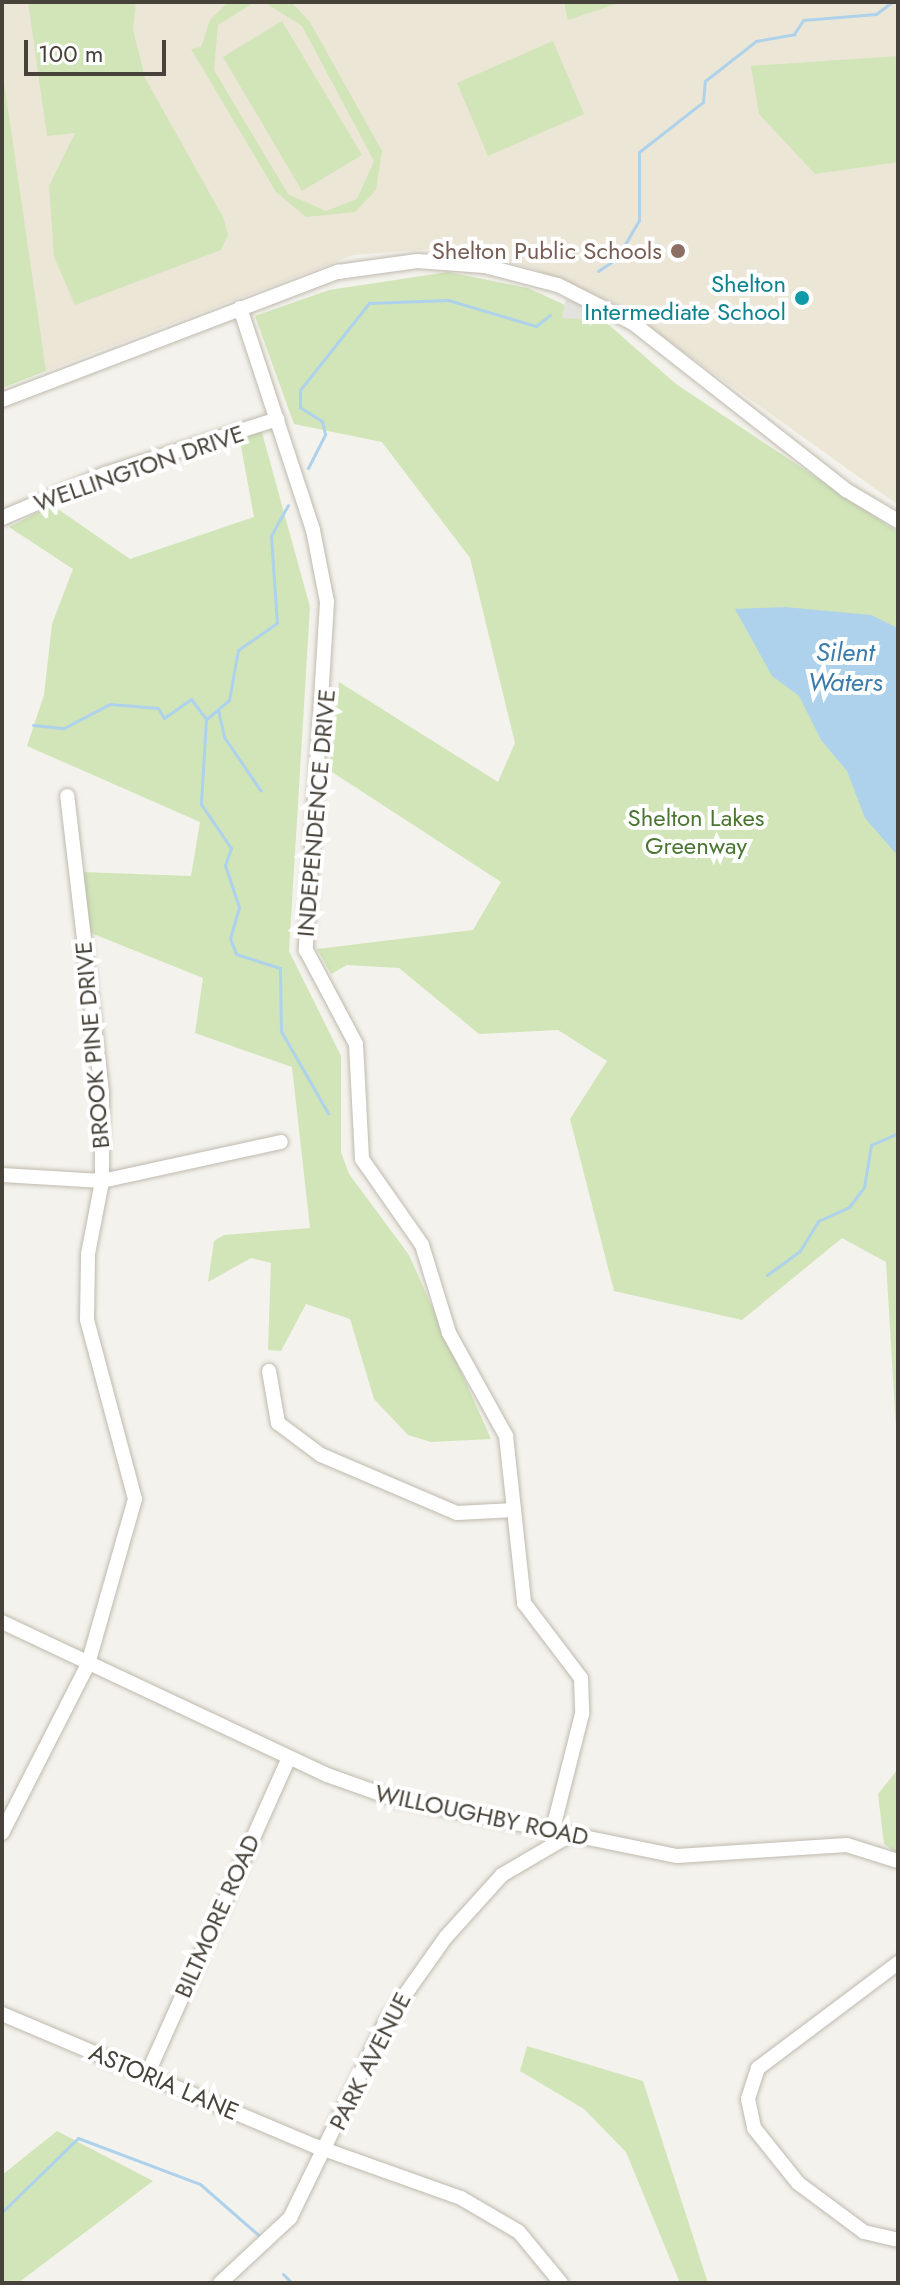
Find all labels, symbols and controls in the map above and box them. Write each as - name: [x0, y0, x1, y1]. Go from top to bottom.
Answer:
- scale bar: [28, 24, 170, 74]
- text: 100 m: [38, 36, 104, 71]
- place label: Shelton Public Schools: [432, 237, 662, 265]
- marker: Shelton Public Schools: [669, 242, 687, 260]
- place label: Shelton Intermediate School: [584, 270, 786, 326]
- marker: Shelton Intermediate School: [793, 289, 811, 307]
- street label: WELLINGTON DRIVE: [30, 419, 248, 517]
- water label: Silent Waters: [808, 637, 882, 698]
- street label: INDEPENDENCE DRIVE: [291, 688, 341, 938]
- park label: Shelton Lakes Greenway: [628, 804, 764, 860]
- street label: BROOK PINE DRIVE: [69, 940, 115, 1150]
- street label: WILLOUGHBY ROAD: [373, 1778, 591, 1852]
- street label: BILTMORE ROAD: [168, 1830, 266, 2002]
- street label: PARK AVENUE: [323, 1987, 417, 2135]
- street label: ASTORIA LANE: [85, 2038, 243, 2126]

